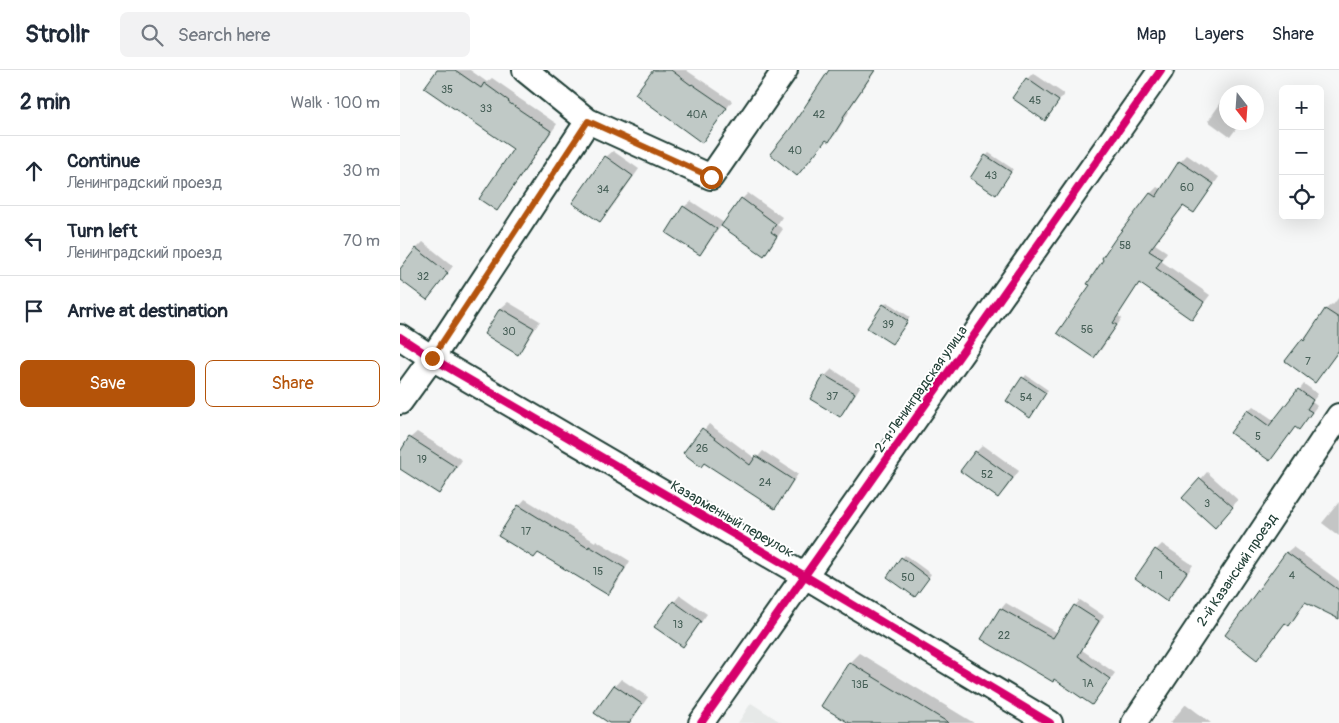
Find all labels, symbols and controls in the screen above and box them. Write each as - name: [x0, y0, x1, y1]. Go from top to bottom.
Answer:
- search box: [120, 12, 470, 57]
- text: Strollr: [25, 20, 90, 49]
- icon: search: [138, 21, 166, 49]
- text: Search here: [178, 23, 270, 47]
- text: Map: [1137, 23, 1166, 46]
- text: Layers: [1194, 23, 1244, 46]
- text: Share: [1272, 23, 1314, 46]
- house number: 35: [441, 83, 453, 96]
- north arrow: [1219, 85, 1264, 130]
- map controls: [1279, 85, 1324, 220]
- button: +: [1279, 85, 1324, 130]
- text: 2 min: [20, 89, 70, 116]
- text: Walk · 100 m: [291, 93, 380, 113]
- house number: 45: [1029, 94, 1041, 107]
- house number: 33: [480, 102, 492, 115]
- house number: 40А: [686, 108, 708, 121]
- house number: 42: [813, 108, 825, 121]
- button: −: [1279, 130, 1324, 175]
- house number: 40: [788, 144, 802, 157]
- text: Continue: [67, 149, 140, 173]
- icon: ahead: [20, 157, 48, 185]
- text: 30 m: [342, 161, 380, 181]
- route start: [700, 166, 723, 189]
- house number: 43: [985, 169, 997, 182]
- text: Ленинградский проезд: [67, 173, 222, 193]
- button: locate: [1279, 175, 1324, 220]
- house number: 60: [1180, 181, 1194, 194]
- house number: 34: [597, 183, 610, 196]
- text: Turn left: [67, 219, 137, 243]
- icon: left: [20, 227, 48, 255]
- text: 70 m: [343, 231, 380, 251]
- house number: 58: [1119, 239, 1131, 252]
- text: Ленинградский проезд: [67, 243, 222, 263]
- house number: 32: [417, 270, 429, 283]
- icon: arrive: [20, 297, 48, 325]
- text: Arrive at destination: [67, 299, 228, 323]
- house number: 39: [882, 318, 894, 331]
- street label: 2-я Ленинградская улица: [871, 322, 971, 456]
- house number: 56: [1081, 323, 1093, 336]
- house number: 30: [502, 325, 516, 338]
- route end: [421, 347, 444, 370]
- house number: 7: [1305, 355, 1311, 368]
- button: Save: [20, 360, 195, 407]
- button: Share: [205, 360, 380, 407]
- house number: 37: [826, 390, 838, 403]
- house number: 54: [1020, 391, 1033, 404]
- house number: 5: [1255, 430, 1261, 443]
- house number: 26: [696, 442, 708, 455]
- house number: 19: [417, 453, 427, 466]
- house number: 52: [981, 468, 993, 481]
- house number: 24: [759, 476, 772, 489]
- street label: Казарменный переулок: [668, 477, 796, 561]
- house number: 3: [1204, 497, 1210, 510]
- street label: 2-й Казанский проезд: [1193, 510, 1281, 629]
- house number: 17: [521, 525, 531, 538]
- house number: 15: [593, 565, 603, 578]
- house number: 1: [1159, 569, 1163, 582]
- house number: 4: [1289, 569, 1296, 582]
- house number: 50: [901, 571, 915, 584]
- house number: 13: [673, 618, 683, 631]
- house number: 22: [998, 629, 1010, 642]
- house number: 1А: [1082, 677, 1094, 690]
- house number: 13Б: [851, 678, 869, 691]

